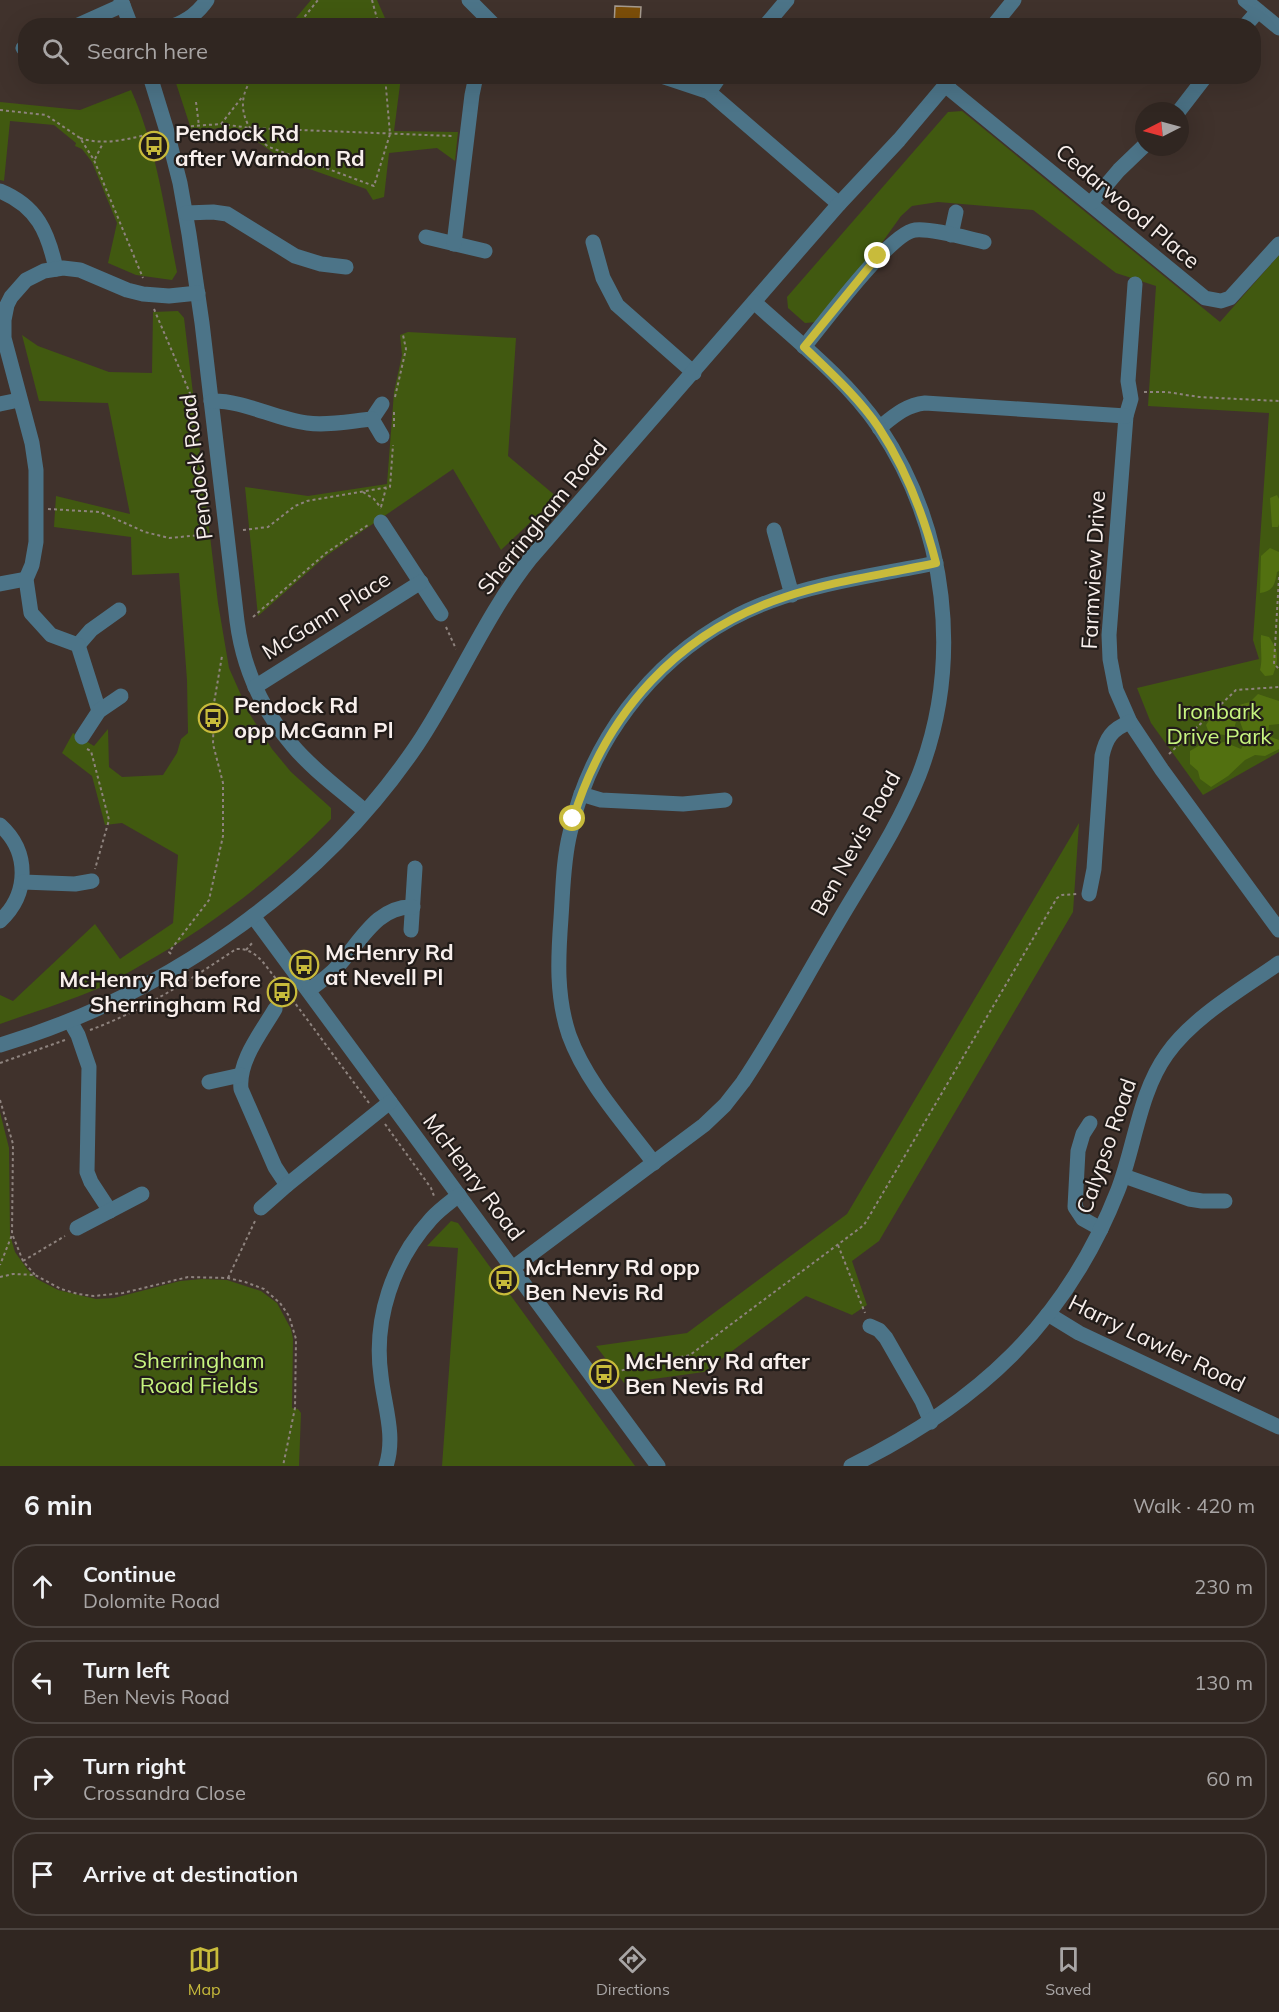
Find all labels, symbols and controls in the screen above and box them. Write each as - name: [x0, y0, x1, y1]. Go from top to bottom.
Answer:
- search box: [18, 18, 1261, 84]
- icon: search: [39, 35, 72, 68]
- text: Search here: [87, 37, 208, 65]
- north arrow: [1135, 102, 1189, 156]
- place label: Pendock Rd after Warndon Rd: [175, 119, 365, 172]
- bus stop icon: Pendock Rd after Warndon Rd: [138, 130, 170, 162]
- street label: Cedarwood Place: [1050, 138, 1206, 274]
- route end: [864, 242, 890, 268]
- street label: Pendock Road: [173, 393, 219, 541]
- street label: Sherringham Road: [471, 434, 613, 600]
- street label: Farmview Drive: [1075, 490, 1111, 650]
- street label: McGann Place: [257, 564, 395, 666]
- place label: Pendock Rd opp McGann Pl: [234, 691, 393, 744]
- park label: Ironbark Drive Park: [1166, 697, 1272, 750]
- bus stop icon: Pendock Rd opp McGann Pl: [197, 702, 229, 734]
- street label: Ben Nevis Road: [804, 766, 906, 920]
- route start: [559, 805, 585, 831]
- place label: McHenry Rd at Nevell Pl: [325, 938, 454, 991]
- bus stop icon: McHenry Rd at Nevell Pl: [288, 949, 320, 981]
- place label: McHenry Rd before Sherringham Rd: [59, 965, 261, 1018]
- bus stop icon: McHenry Rd before Sherringham Rd: [266, 976, 298, 1008]
- street label: Calypso Road: [1070, 1075, 1142, 1217]
- street label: McHenry Road: [417, 1108, 531, 1246]
- place label: McHenry Rd opp Ben Nevis Rd: [525, 1253, 700, 1306]
- bus stop icon: McHenry Rd opp Ben Nevis Rd: [488, 1264, 520, 1296]
- street label: Harry Lawler Road: [1064, 1288, 1250, 1398]
- park label: Sherringham Road Fields: [133, 1346, 265, 1399]
- place label: McHenry Rd after Ben Nevis Rd: [625, 1347, 810, 1400]
- bus stop icon: McHenry Rd after Ben Nevis Rd: [588, 1358, 620, 1390]
- text: 6 min: [24, 1489, 93, 1522]
- text: Walk · 420 m: [1133, 1493, 1255, 1518]
- text: Continue: [83, 1560, 176, 1588]
- icon: ahead: [26, 1570, 59, 1603]
- text: 230 m: [1194, 1574, 1253, 1599]
- text: Dolomite Road: [83, 1588, 220, 1613]
- text: Turn left: [83, 1656, 170, 1684]
- icon: left: [26, 1666, 59, 1699]
- text: 130 m: [1194, 1670, 1253, 1695]
- text: Ben Nevis Road: [83, 1684, 230, 1709]
- text: Turn right: [83, 1752, 186, 1780]
- icon: right: [26, 1762, 59, 1795]
- text: 60 m: [1206, 1766, 1253, 1791]
- text: Crossandra Close: [83, 1780, 246, 1805]
- icon: arrive: [26, 1858, 59, 1891]
- text: Arrive at destination: [83, 1860, 298, 1888]
- tab: Map: [188, 1943, 221, 1999]
- tab: Directions: [596, 1943, 670, 1999]
- tab: Saved: [1045, 1943, 1091, 1999]

